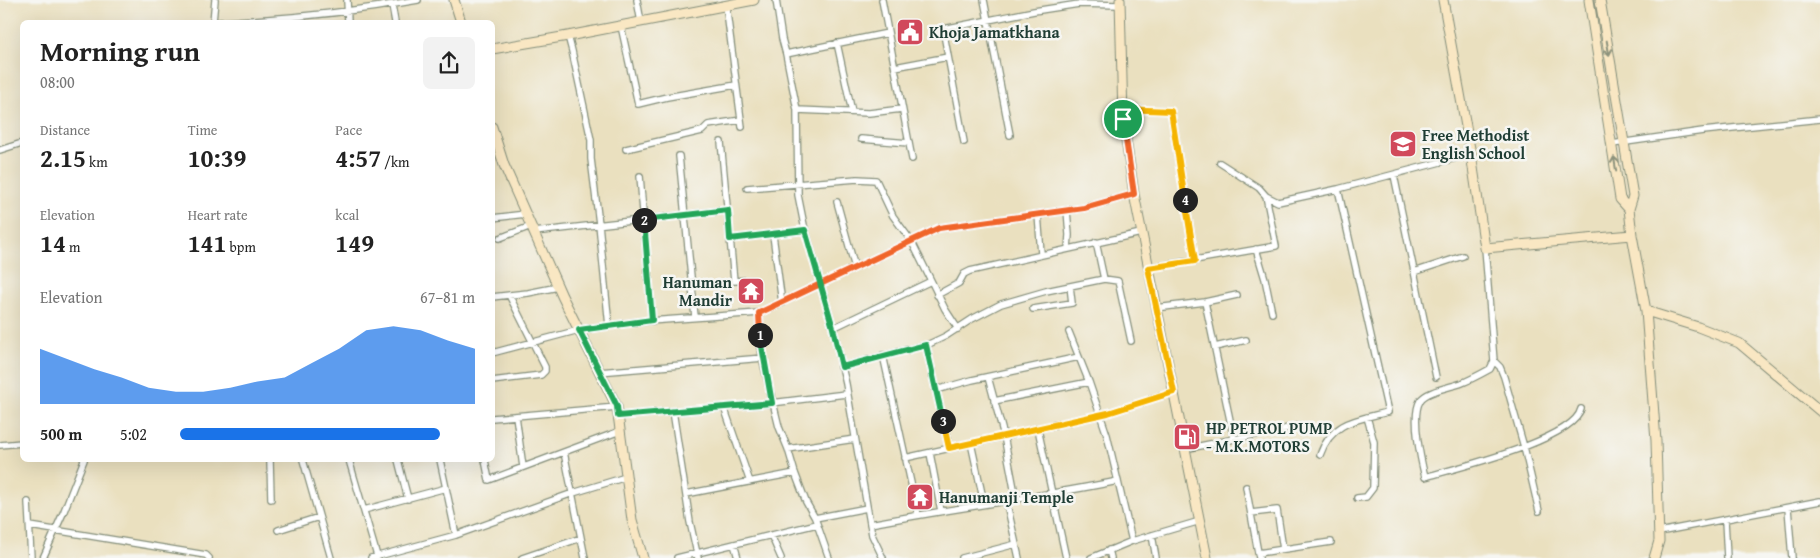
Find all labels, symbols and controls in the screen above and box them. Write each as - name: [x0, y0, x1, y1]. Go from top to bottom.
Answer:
- public building icon: Khoja Jamatkhana: [895, 17, 925, 47]
- place label: Khoja Jamatkhana: [929, 20, 1060, 44]
- text: Morning run: [40, 30, 200, 71]
- button: share: [423, 37, 475, 89]
- one-way arrow: [1604, 40, 1614, 56]
- text: 08:00: [40, 70, 75, 94]
- pin: [1102, 98, 1144, 140]
- icon: arrive: [1109, 105, 1137, 133]
- text: Distance: [40, 120, 90, 140]
- text: Time: [188, 120, 217, 140]
- text: Pace: [335, 120, 362, 140]
- place label: Free Methodist English School: [1422, 123, 1529, 165]
- school or university icon: Free Methodist English School: [1388, 129, 1418, 159]
- text: 2.15: [40, 140, 86, 176]
- text: 10:39: [188, 140, 247, 176]
- text: 4:57: [335, 140, 381, 176]
- text: km: [86, 152, 108, 172]
- text: /km: [381, 152, 410, 172]
- one-way arrow: [1610, 156, 1620, 172]
- pin: 4: [1172, 188, 1198, 212]
- text: 4: [1182, 190, 1189, 210]
- text: Elevation: [40, 205, 95, 225]
- text: Heart rate: [188, 205, 248, 225]
- text: kcal: [335, 205, 359, 225]
- pin: 2: [632, 208, 656, 232]
- text: 2: [641, 210, 648, 230]
- text: 14: [40, 225, 66, 261]
- text: 141: [188, 225, 227, 261]
- text: 149: [335, 225, 374, 261]
- text: m: [66, 237, 80, 257]
- text: bpm: [227, 237, 256, 257]
- place label: Hanuman Mandir: [663, 270, 733, 312]
- temple icon: Hanuman Mandir: [736, 276, 766, 306]
- text: Elevation: [40, 285, 103, 309]
- text: 67–81 m: [420, 285, 475, 309]
- pin: 1: [748, 322, 772, 348]
- text: 1: [757, 325, 764, 345]
- pin: 3: [930, 408, 956, 434]
- text: 3: [940, 411, 947, 431]
- place label: HP PETROL PUMP - M.K.MOTORS: [1206, 416, 1332, 458]
- text: 500 m: [40, 422, 82, 446]
- text: 5:02: [120, 422, 147, 446]
- fuel station icon: HP PETROL PUMP - M.K.MOTORS: [1172, 422, 1202, 452]
- temple icon: Hanumanji Temple: [905, 482, 935, 512]
- place label: Hanumanji Temple: [939, 485, 1074, 509]

